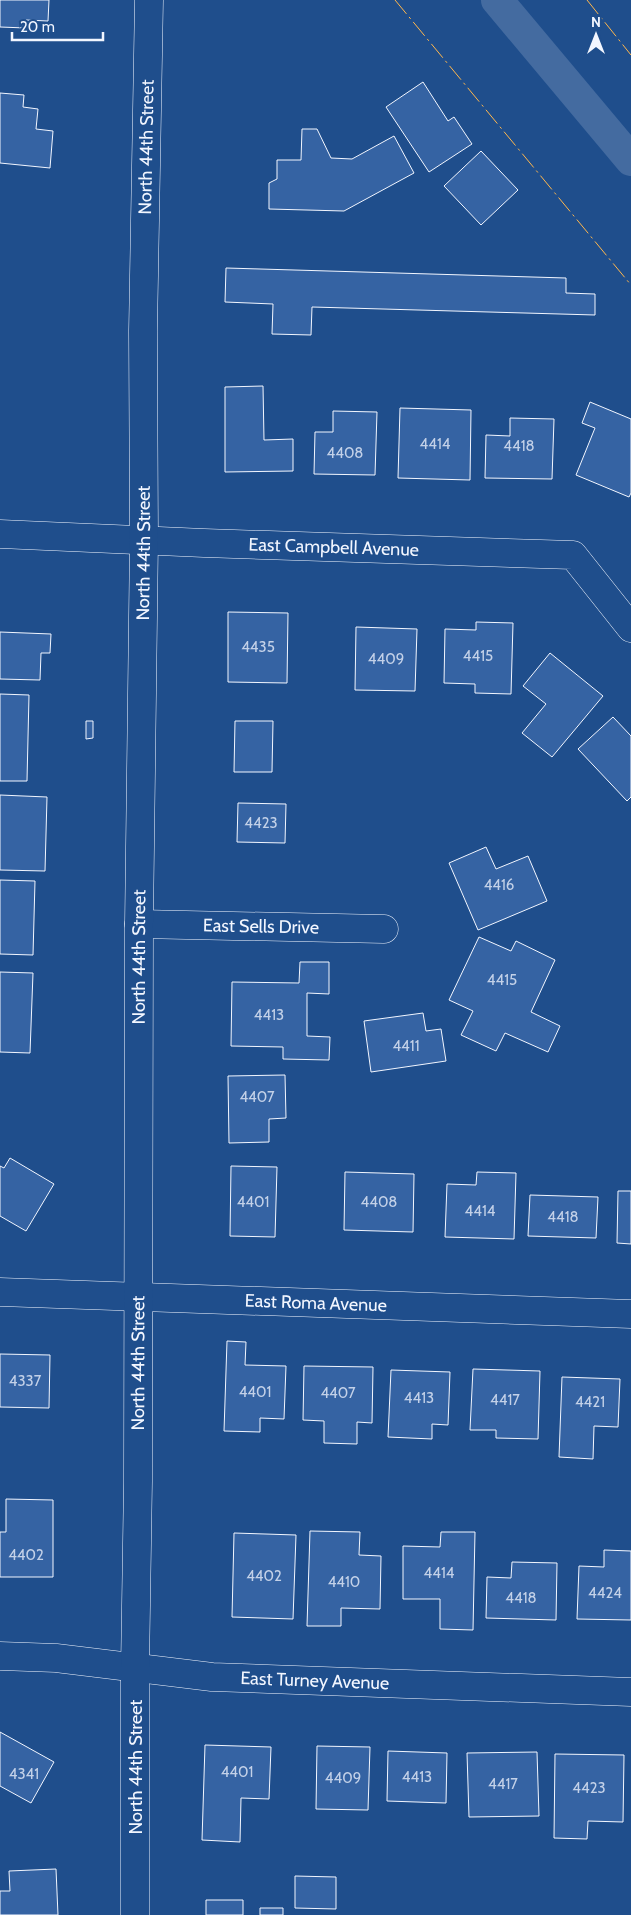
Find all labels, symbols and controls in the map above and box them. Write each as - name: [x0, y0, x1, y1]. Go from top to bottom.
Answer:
- scale bar: [12, 10, 104, 42]
- north arrow: [571, 10, 621, 60]
- text: N: [591, 13, 601, 31]
- text: 20 m: [20, 18, 55, 36]
- street label: North 44th Street: [134, 79, 159, 215]
- house number: 4414: [420, 435, 451, 453]
- house number: 4418: [503, 437, 535, 455]
- house number: 4408: [327, 444, 363, 462]
- street label: North 44th Street: [132, 486, 155, 621]
- street label: East Campbell Avenue: [248, 533, 419, 561]
- house number: 4435: [241, 638, 275, 656]
- house number: 4415: [463, 647, 493, 665]
- house number: 4409: [368, 650, 404, 668]
- house number: 4423: [244, 814, 278, 832]
- house number: 4416: [484, 876, 514, 894]
- street label: North 44th Street: [128, 889, 150, 1025]
- street label: East Sells Drive: [203, 914, 319, 939]
- house number: 4415: [487, 971, 517, 989]
- house number: 4413: [254, 1006, 284, 1024]
- house number: 4411: [392, 1037, 420, 1055]
- house number: 4407: [239, 1088, 275, 1106]
- house number: 4401: [237, 1193, 269, 1211]
- house number: 4408: [361, 1193, 397, 1211]
- house number: 4414: [465, 1202, 496, 1220]
- house number: 4418: [547, 1208, 579, 1226]
- street label: East Roma Avenue: [244, 1290, 387, 1316]
- street label: North 44th Street: [127, 1296, 149, 1431]
- house number: 4337: [9, 1372, 42, 1390]
- house number: 4401: [239, 1383, 271, 1401]
- house number: 4407: [320, 1384, 356, 1402]
- house number: 4413: [404, 1389, 434, 1407]
- house number: 4417: [490, 1391, 520, 1409]
- house number: 4421: [575, 1393, 605, 1411]
- house number: 4402: [8, 1546, 44, 1564]
- house number: 4414: [424, 1564, 455, 1582]
- house number: 4402: [246, 1567, 282, 1585]
- house number: 4410: [328, 1573, 360, 1591]
- house number: 4424: [588, 1584, 622, 1602]
- house number: 4418: [505, 1589, 537, 1607]
- street label: East Turney Avenue: [240, 1667, 390, 1694]
- street label: North 44th Street: [125, 1700, 147, 1834]
- house number: 4401: [221, 1763, 253, 1781]
- house number: 4341: [9, 1765, 39, 1783]
- house number: 4413: [402, 1768, 432, 1786]
- house number: 4409: [325, 1769, 361, 1787]
- house number: 4417: [488, 1775, 518, 1793]
- house number: 4423: [572, 1779, 606, 1797]

